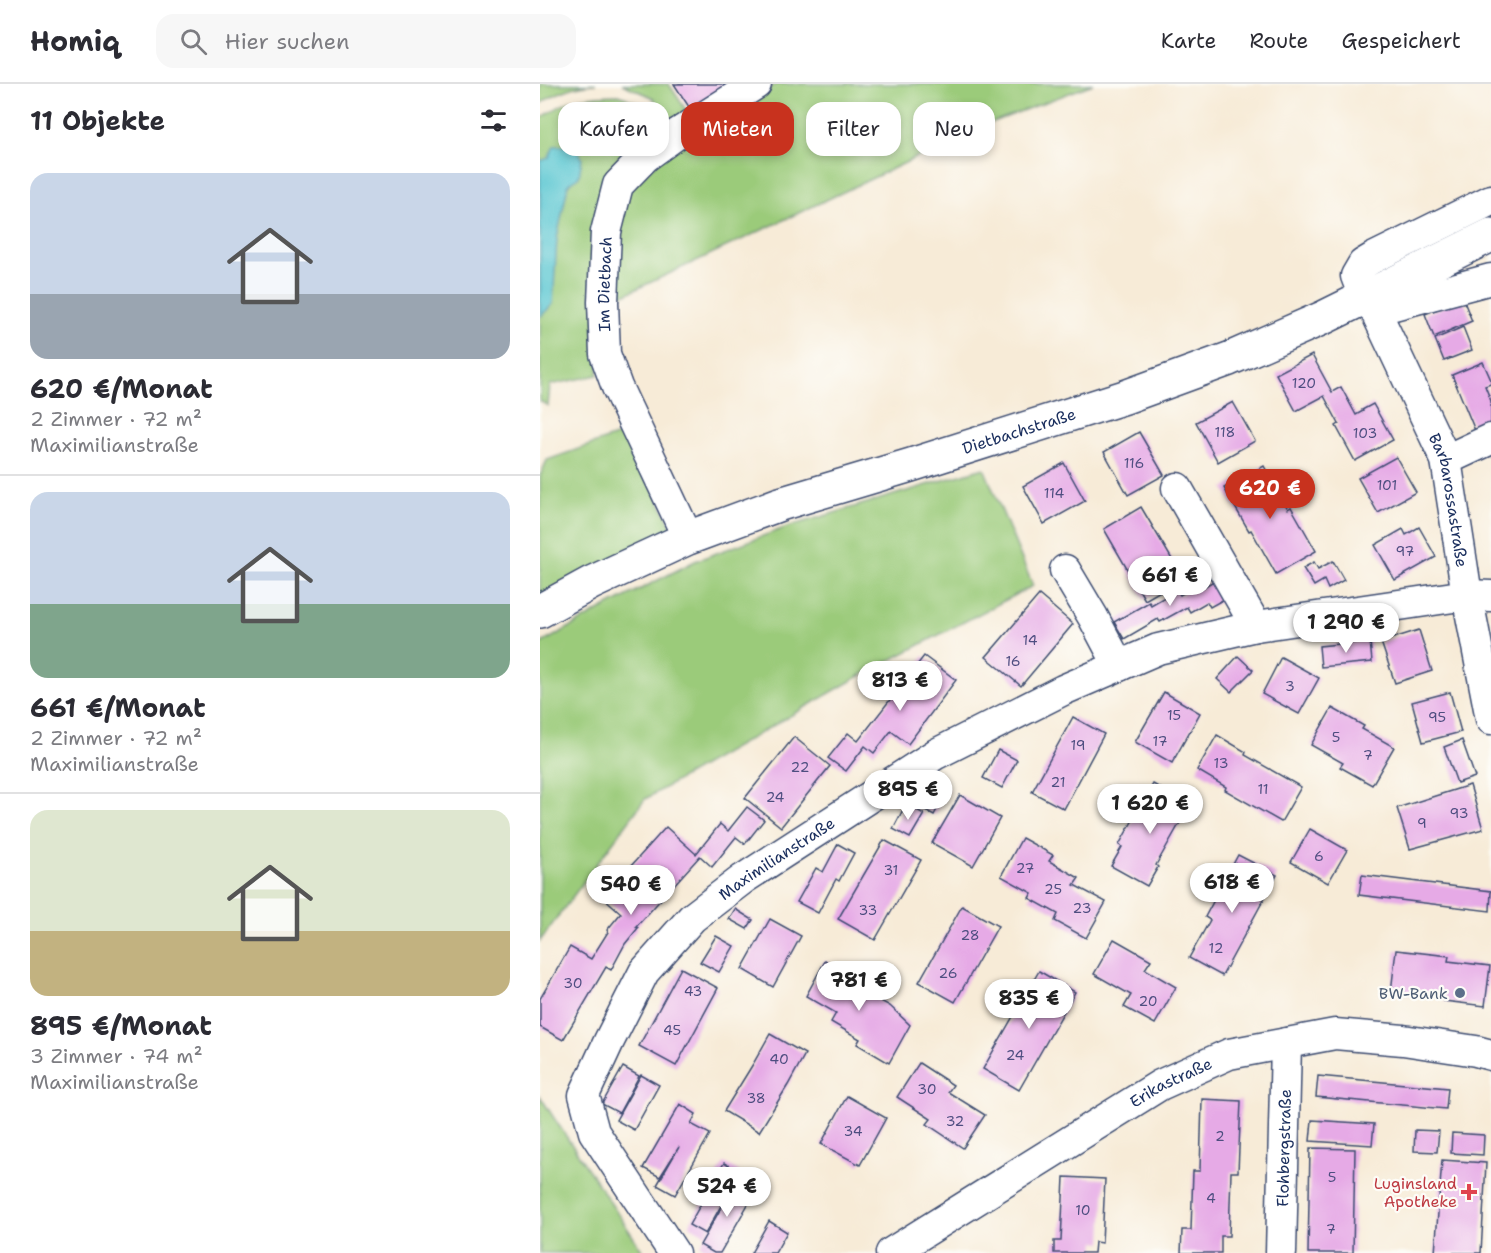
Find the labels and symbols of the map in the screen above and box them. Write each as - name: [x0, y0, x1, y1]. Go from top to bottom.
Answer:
- street label: Im Dietbach: [593, 236, 617, 332]
- house number: 120: [1292, 374, 1316, 392]
- street label: Dietbachstraße: [960, 403, 1078, 459]
- house number: 118: [1215, 423, 1235, 441]
- house number: 103: [1353, 424, 1377, 442]
- street label: Barbarossastraße: [1424, 430, 1473, 569]
- house number: 116: [1124, 454, 1144, 472]
- pin: 620 €: [1228, 469, 1312, 520]
- house number: 101: [1377, 476, 1397, 494]
- house number: 114: [1044, 484, 1064, 502]
- house number: 97: [1396, 542, 1414, 560]
- pin: 661 €: [1128, 556, 1212, 607]
- pin: 1 290 €: [1291, 603, 1401, 654]
- house number: 14: [1022, 631, 1038, 649]
- house number: 16: [1005, 652, 1021, 670]
- pin: 813 €: [858, 661, 942, 712]
- house number: 3: [1285, 677, 1295, 695]
- house number: 15: [1167, 706, 1181, 724]
- house number: 95: [1428, 708, 1446, 726]
- house number: 5: [1332, 728, 1340, 746]
- house number: 17: [1153, 732, 1167, 750]
- house number: 19: [1070, 736, 1086, 754]
- house number: 7: [1363, 746, 1373, 764]
- house number: 13: [1214, 754, 1228, 772]
- house number: 22: [791, 758, 809, 776]
- pin: 895 €: [866, 770, 950, 821]
- house number: 21: [1051, 773, 1065, 791]
- house number: 11: [1257, 780, 1269, 798]
- pin: 1 620 €: [1095, 784, 1205, 835]
- house number: 24: [766, 788, 785, 806]
- house number: 93: [1450, 804, 1468, 822]
- street label: Maximilianstraße: [714, 812, 839, 905]
- house number: 9: [1417, 814, 1427, 832]
- house number: 6: [1314, 847, 1324, 865]
- house number: 27: [1016, 859, 1034, 877]
- house number: 31: [884, 861, 898, 879]
- pin: 618 €: [1190, 863, 1274, 914]
- pin: 540 €: [589, 865, 673, 916]
- house number: 25: [1044, 880, 1062, 898]
- house number: 23: [1073, 899, 1091, 917]
- house number: 33: [859, 901, 877, 919]
- house number: 28: [960, 926, 980, 944]
- house number: 12: [1209, 939, 1223, 957]
- pin: 781 €: [817, 961, 901, 1012]
- house number: 26: [939, 964, 958, 982]
- house number: 30: [563, 974, 583, 992]
- pin: 835 €: [987, 979, 1071, 1030]
- house number: 43: [684, 982, 702, 1000]
- place label: BW-Bank: [1379, 983, 1448, 1004]
- marker: BW-Bank: [1453, 986, 1467, 1000]
- house number: 20: [1138, 992, 1158, 1010]
- house number: 45: [663, 1021, 681, 1039]
- house number: 24: [1006, 1046, 1025, 1064]
- house number: 40: [769, 1050, 789, 1068]
- street label: Erikastraße: [1126, 1053, 1215, 1112]
- house number: 30: [917, 1080, 937, 1098]
- house number: 38: [746, 1089, 766, 1107]
- street label: Flohbergstraße: [1272, 1089, 1296, 1207]
- house number: 32: [946, 1112, 964, 1130]
- house number: 34: [843, 1122, 863, 1140]
- house number: 2: [1215, 1127, 1225, 1145]
- pin: 524 €: [685, 1167, 769, 1218]
- house number: 5: [1328, 1168, 1336, 1186]
- place label: Luginsland Apotheke: [1374, 1173, 1457, 1212]
- marker: Luginsland Apotheke: [1462, 1185, 1476, 1199]
- house number: 4: [1206, 1189, 1216, 1207]
- house number: 10: [1075, 1201, 1091, 1219]
- house number: 7: [1326, 1220, 1336, 1238]

